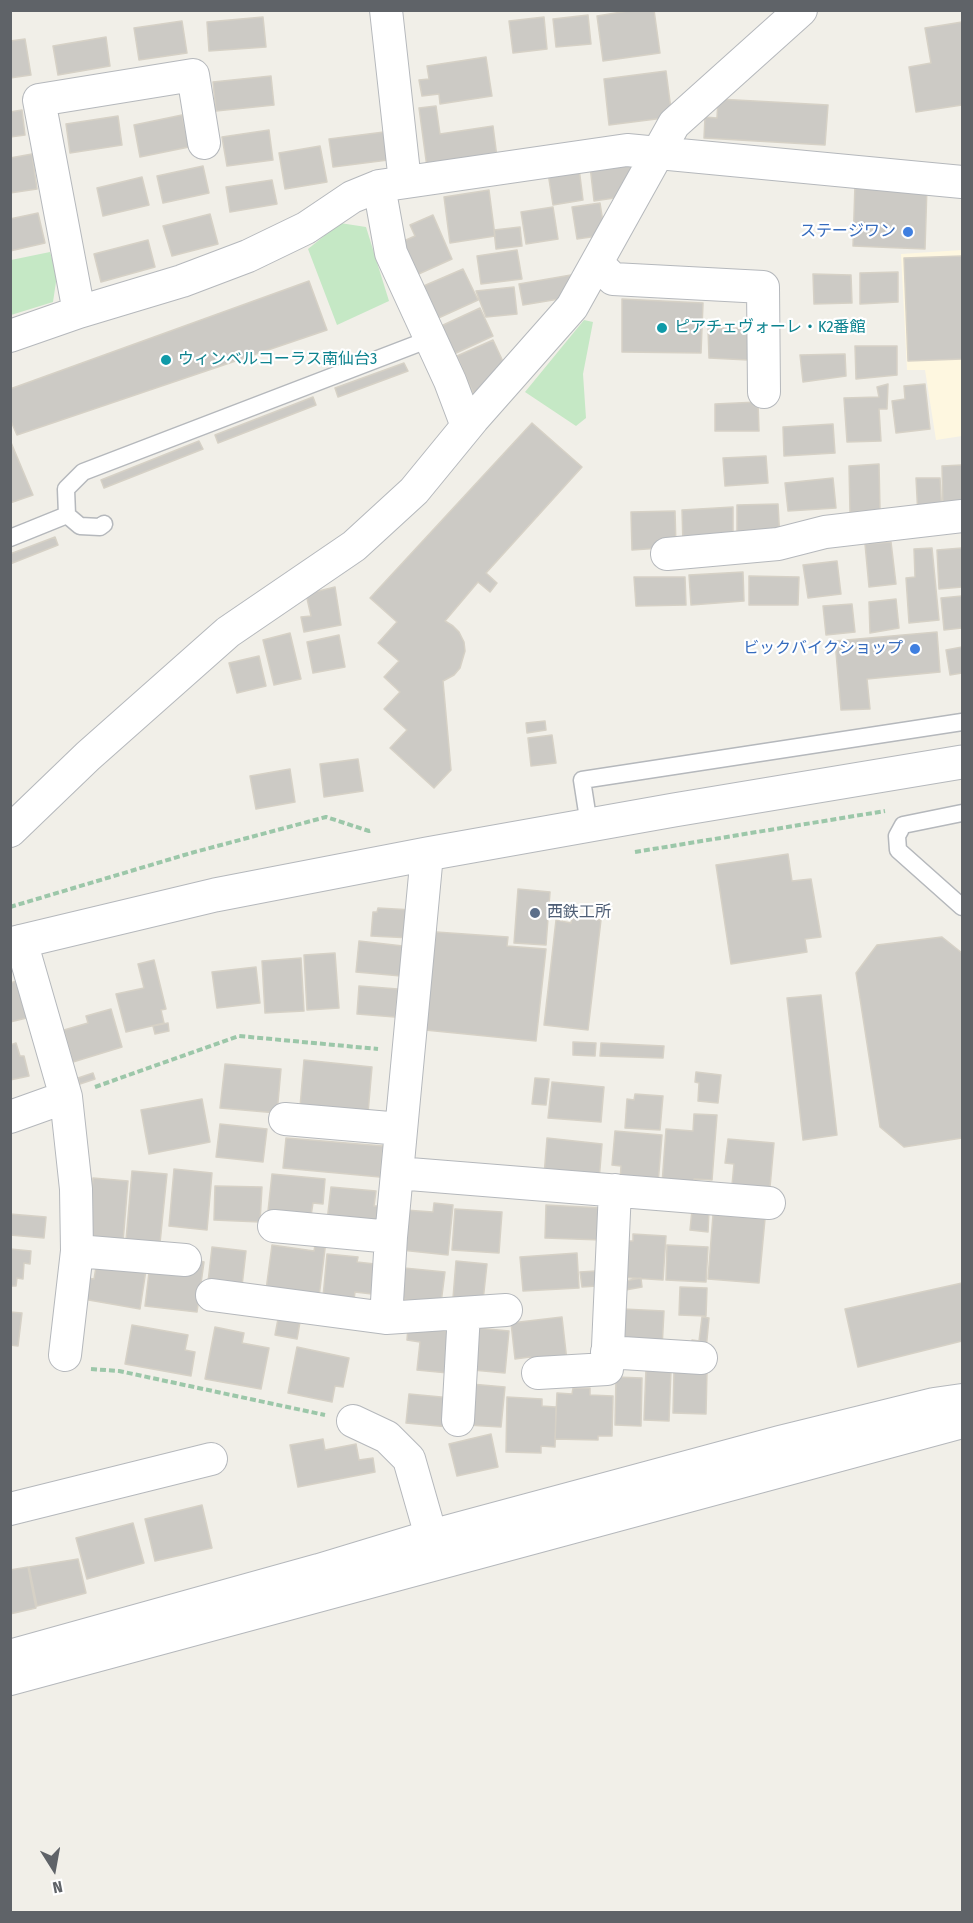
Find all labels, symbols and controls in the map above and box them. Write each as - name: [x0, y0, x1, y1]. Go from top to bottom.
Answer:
- place label: ステージワン: [800, 222, 896, 242]
- marker: ステージワン: [901, 225, 915, 239]
- place label: ピアチェヴォーレ・K2番館: [674, 318, 866, 338]
- marker: ピアチェヴォーレ・K2番館: [655, 321, 669, 335]
- place label: ウィンベルコーラス南仙台3: [178, 350, 377, 370]
- marker: ウィンベルコーラス南仙台3: [159, 353, 173, 367]
- place label: ビックバイクショップ: [743, 639, 903, 659]
- marker: ビックバイクショップ: [908, 642, 922, 656]
- place label: 西鉄工所: [547, 903, 611, 923]
- marker: 西鉄工所: [528, 906, 542, 920]
- north arrow: [24, 1839, 84, 1899]
- text: N: [51, 1877, 64, 1897]

